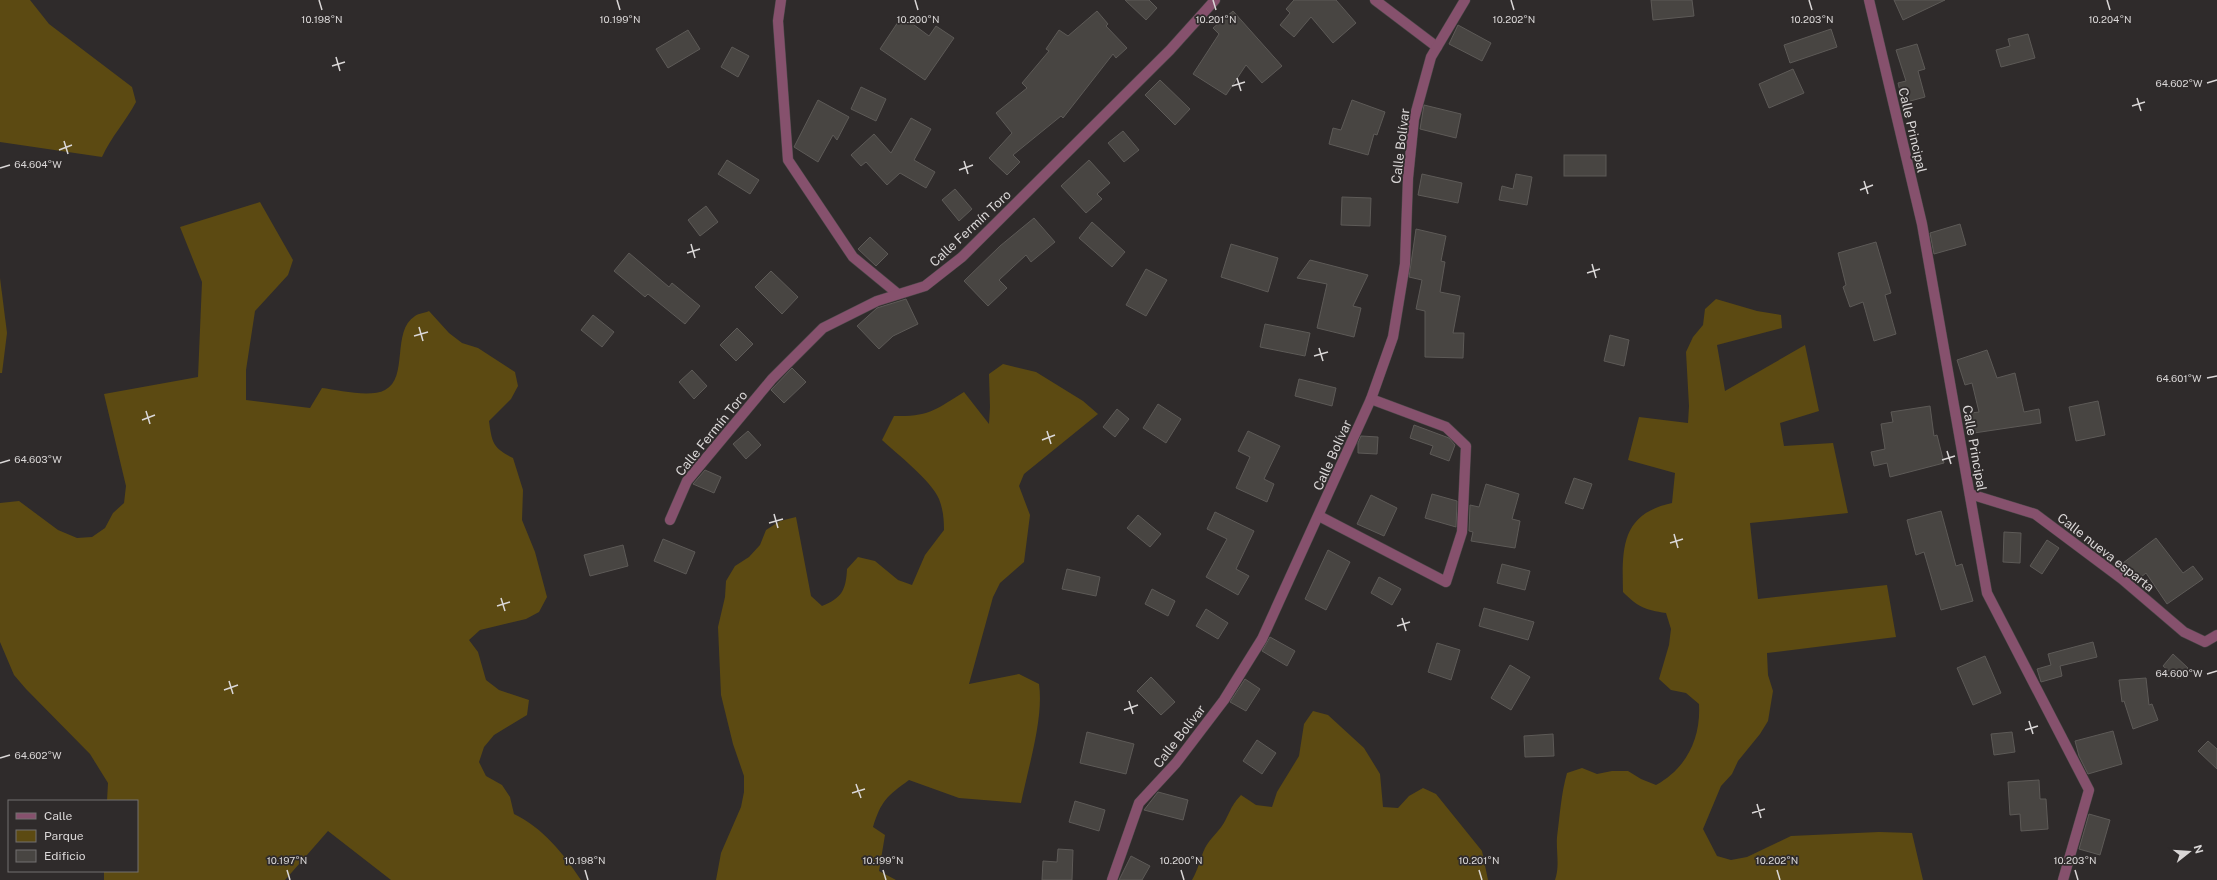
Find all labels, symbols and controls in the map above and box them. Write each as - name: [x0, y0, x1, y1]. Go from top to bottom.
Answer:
- text: 10.198°N: [301, 13, 343, 25]
- text: 10.199°N: [599, 13, 641, 25]
- text: 10.200°N: [897, 13, 939, 25]
- text: 10.201°N: [1196, 13, 1236, 25]
- text: 10.202°N: [1493, 13, 1535, 25]
- text: 10.203°N: [1790, 13, 1834, 25]
- text: 10.204°N: [2088, 13, 2132, 25]
- text: 64.602°W: [2155, 77, 2203, 89]
- street label: Calle Principal: [1895, 86, 1930, 174]
- street label: Calle Bolívar: [1388, 108, 1413, 185]
- text: 64.604°W: [14, 158, 62, 170]
- street label: Calle Fermín Toro: [927, 187, 1014, 270]
- text: 64.601°W: [2156, 372, 2202, 384]
- street label: Calle Fermín Toro: [672, 388, 750, 479]
- street label: Calle Principal: [1960, 404, 1989, 492]
- street label: Calle Bolívar: [1310, 418, 1355, 493]
- text: 64.603°W: [14, 453, 62, 465]
- street label: Calle nueva esparta: [2054, 510, 2157, 595]
- text: 64.600°W: [2155, 667, 2203, 679]
- street label: Calle Bolívar: [1150, 702, 1209, 771]
- text: 64.602°W: [14, 749, 62, 761]
- legend: [8, 800, 138, 872]
- text: Calle: [44, 809, 73, 823]
- text: Parque: [44, 829, 84, 843]
- north arrow: [2169, 832, 2209, 872]
- text: N: [2192, 843, 2206, 855]
- text: Edificio: [44, 849, 86, 863]
- text: 10.197°N: [267, 854, 307, 866]
- text: 10.198°N: [564, 854, 606, 866]
- text: 10.199°N: [862, 854, 904, 866]
- text: 10.200°N: [1160, 854, 1202, 866]
- text: 10.201°N: [1459, 854, 1499, 866]
- text: 10.202°N: [1756, 854, 1798, 866]
- text: 10.203°N: [2053, 854, 2097, 866]

